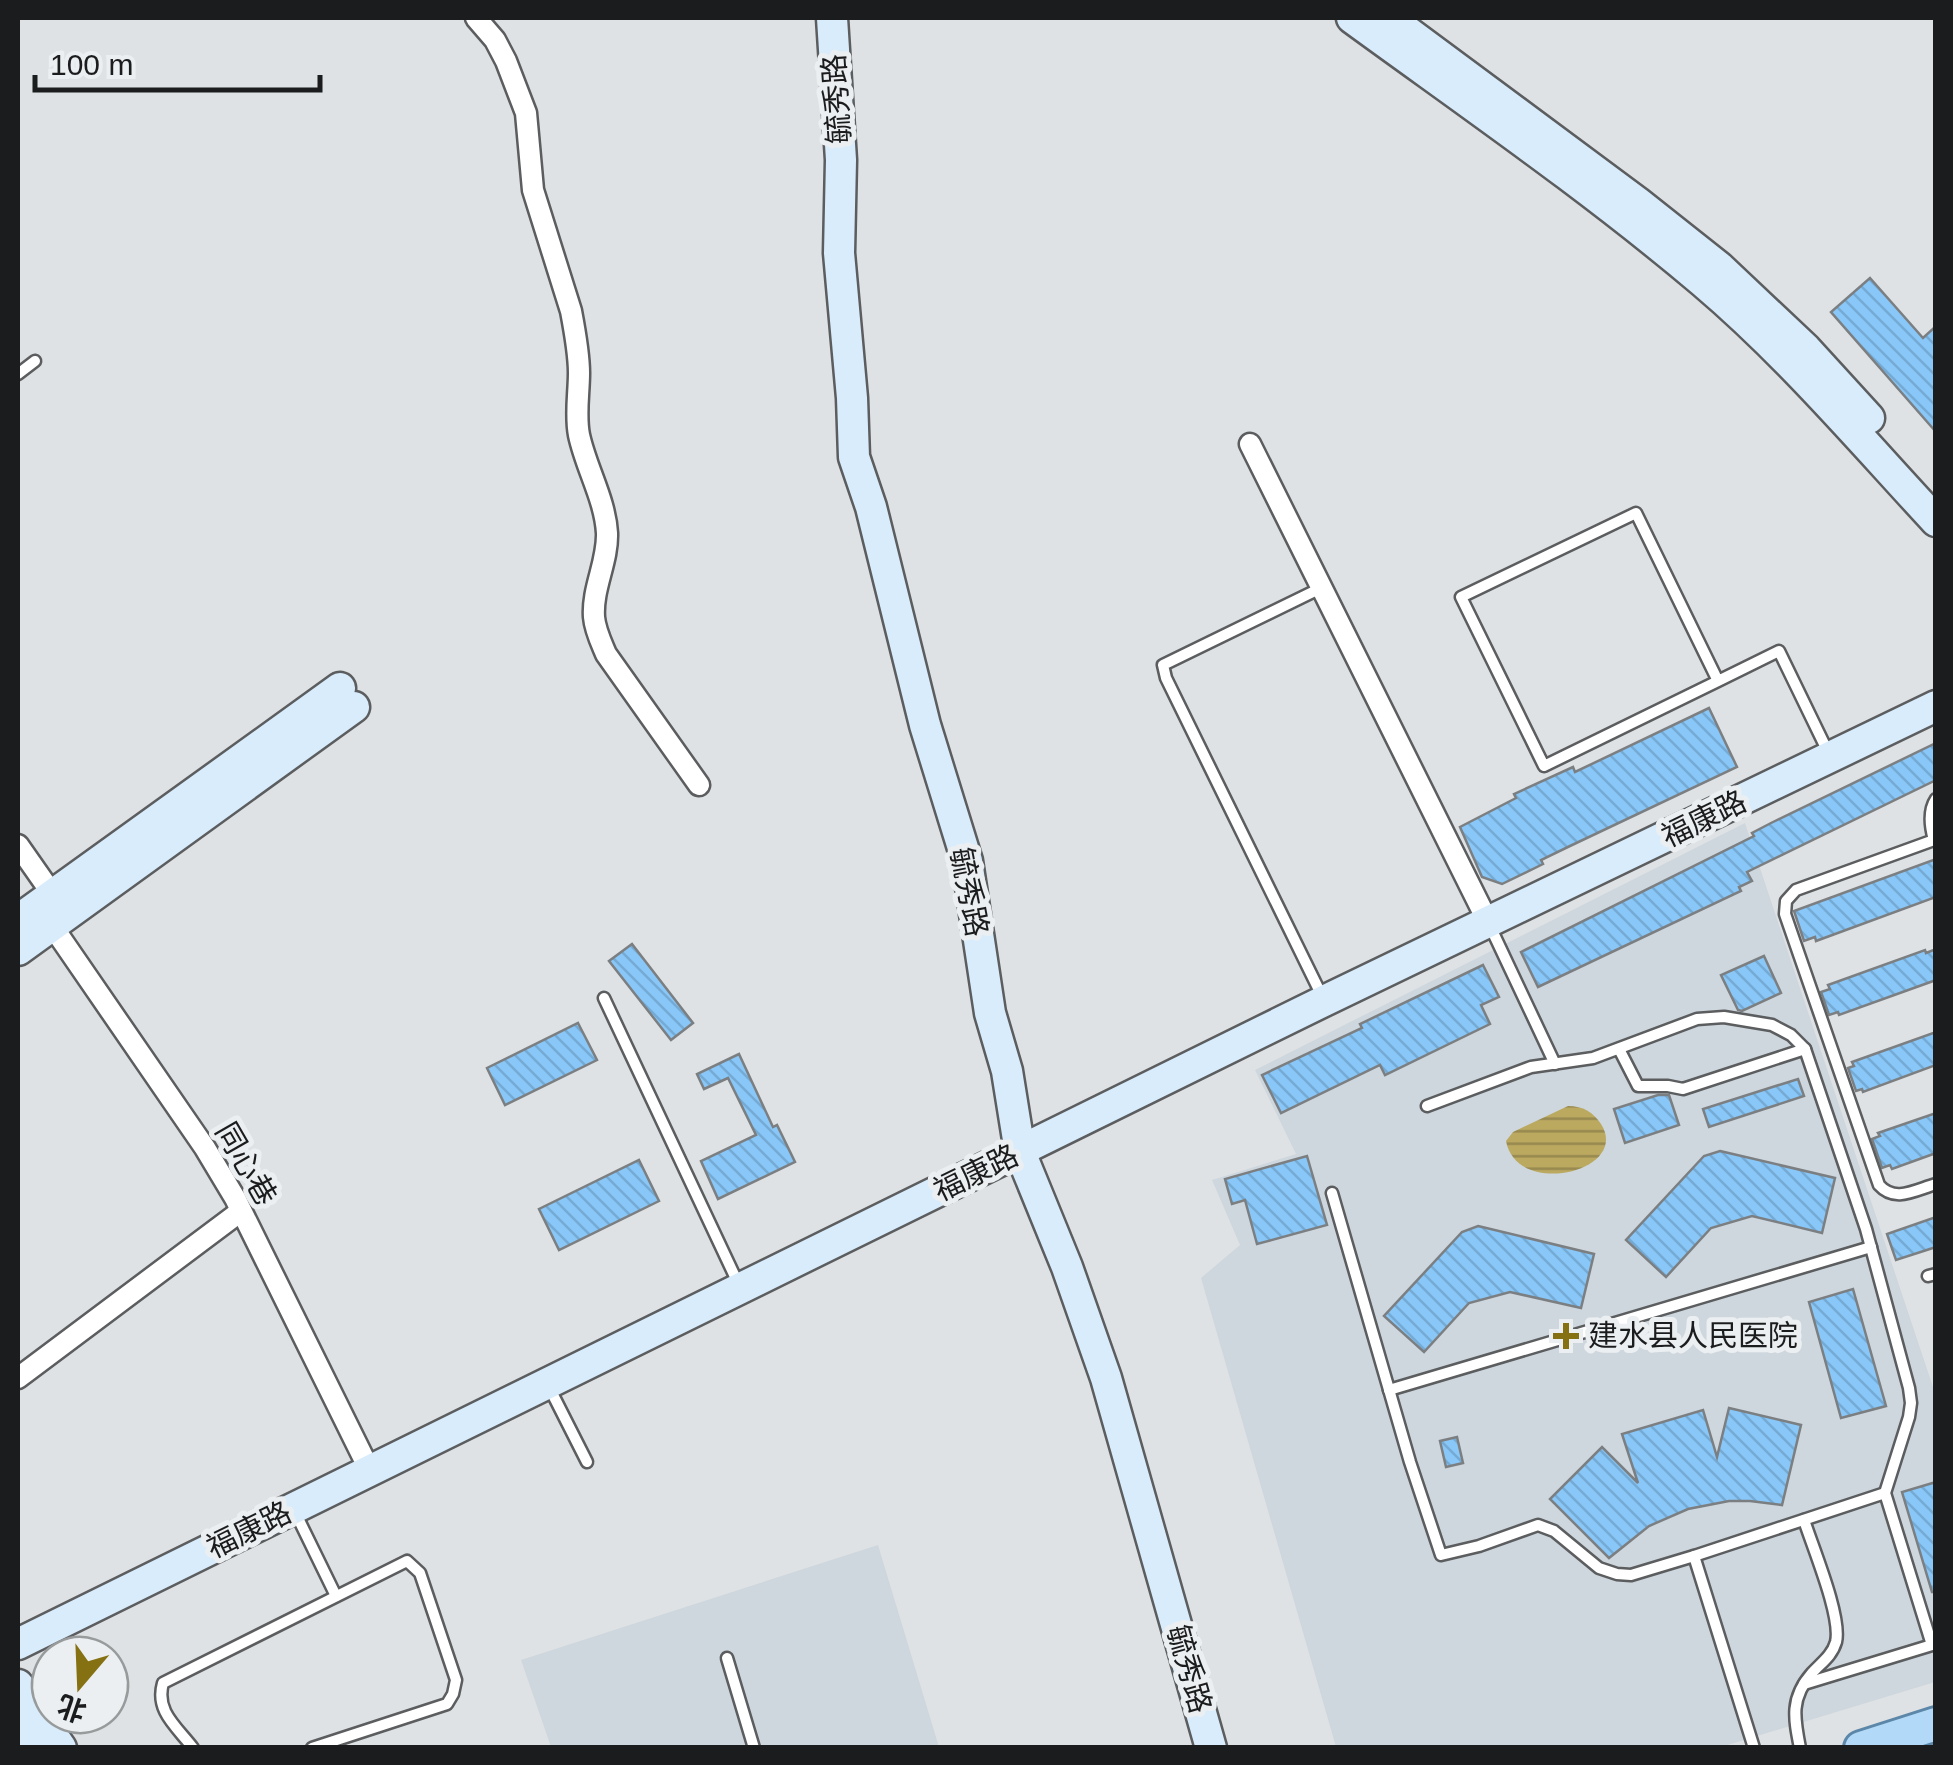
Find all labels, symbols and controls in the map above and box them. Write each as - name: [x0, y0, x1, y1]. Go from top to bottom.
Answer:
- scale bar: [35, 30, 320, 92]
- text: 100 m: [50, 48, 133, 81]
- street label: 毓秀路: [817, 53, 856, 145]
- street label: 福康路: [1656, 784, 1751, 853]
- street label: 毓秀路: [945, 845, 994, 939]
- street label: 同心巷: [210, 1117, 283, 1211]
- street label: 福康路: [928, 1138, 1023, 1207]
- place label: 建水县人民医院: [1588, 1319, 1798, 1352]
- marker: 建水县人民医院: [1553, 1323, 1579, 1349]
- street label: 福康路: [201, 1495, 296, 1564]
- street label: 毓秀路: [1161, 1621, 1218, 1717]
- north arrow: [30, 1635, 130, 1735]
- text: 北: [54, 1689, 90, 1727]

